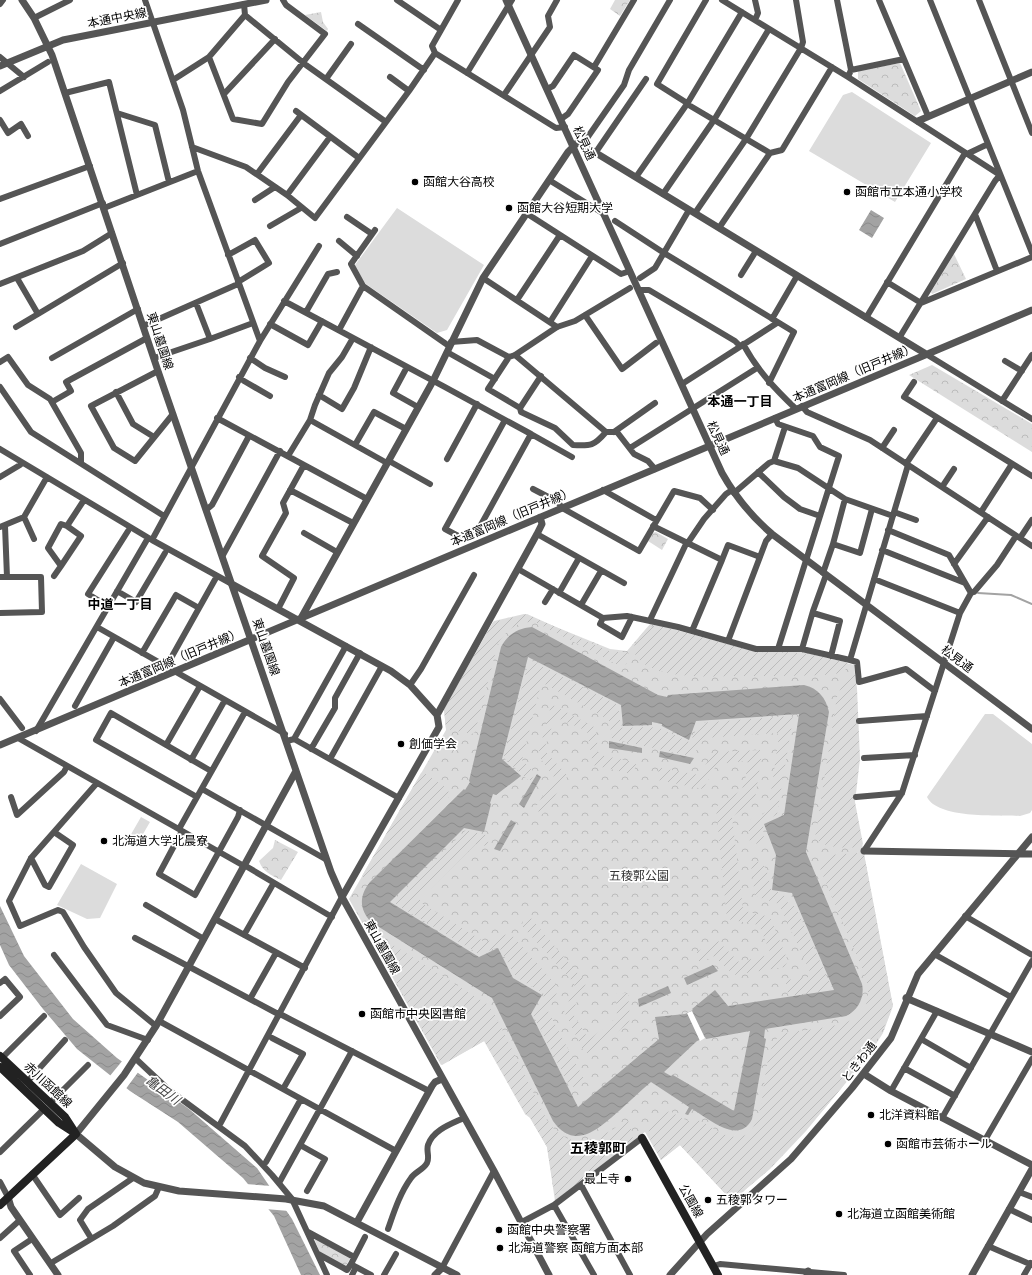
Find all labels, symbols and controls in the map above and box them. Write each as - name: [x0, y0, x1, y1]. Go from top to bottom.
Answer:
- street label: 本通中央線: [86, 5, 148, 31]
- street label: 松見通: [570, 124, 598, 162]
- place label: 函館大谷高校: [423, 175, 495, 189]
- marker: 函館大谷高校: [410, 177, 420, 187]
- place label: 函館市立本通小学校: [855, 185, 963, 199]
- marker: 函館市立本通小学校: [842, 187, 852, 197]
- place label: 函館大谷短期大学: [517, 201, 613, 215]
- marker: 函館大谷短期大学: [504, 203, 514, 213]
- street label: 東山墓園線: [144, 310, 176, 372]
- street label: 本通富岡線（旧戸井線）: [791, 341, 917, 405]
- district label: 本通一丁目: [707, 394, 773, 409]
- street label: 松見通: [704, 419, 732, 457]
- street label: 本通富岡線（旧戸井線）: [449, 485, 575, 549]
- district label: 中道一丁目: [87, 597, 153, 612]
- street label: 東山墓園線: [250, 616, 282, 678]
- street label: 本通富岡線（旧戸井線）: [117, 626, 243, 690]
- street label: 松見通: [938, 643, 976, 675]
- place label: 創価学会: [409, 737, 457, 751]
- marker: 創価学会: [396, 739, 406, 749]
- place label: 北海道大学北晨寮: [112, 834, 208, 848]
- marker: 北海道大学北晨寮: [99, 836, 109, 846]
- park label: 五稜郭公園: [609, 869, 669, 883]
- street label: 東山墓園線: [361, 917, 403, 977]
- place label: 函館市中央図書館: [370, 1007, 466, 1021]
- marker: 函館市中央図書館: [357, 1009, 367, 1019]
- street label: ときわ通: [839, 1039, 879, 1085]
- street label: 赤川函館線: [21, 1059, 75, 1111]
- water label: 亀田川: [143, 1072, 185, 1109]
- place label: 北洋資料館: [879, 1108, 939, 1122]
- marker: 北洋資料館: [866, 1110, 876, 1120]
- place label: 函館市芸術ホール: [896, 1137, 992, 1151]
- marker: 函館市芸術ホール: [883, 1139, 893, 1149]
- district label: 五稜郭町: [570, 1140, 626, 1157]
- place label: 最上寺: [584, 1172, 620, 1186]
- marker: 最上寺: [623, 1174, 633, 1184]
- street label: 公園線: [676, 1182, 706, 1220]
- place label: 五稜郭タワー: [716, 1193, 788, 1207]
- marker: 五稜郭タワー: [703, 1195, 713, 1205]
- place label: 北海道立函館美術館: [847, 1207, 955, 1221]
- marker: 北海道立函館美術館: [834, 1209, 844, 1219]
- place label: 函館中央警察署: [507, 1223, 591, 1237]
- marker: 函館中央警察署: [494, 1225, 504, 1235]
- place label: 北海道警察 函館方面本部: [508, 1241, 643, 1255]
- marker: 北海道警察 函館方面本部: [495, 1243, 505, 1253]

